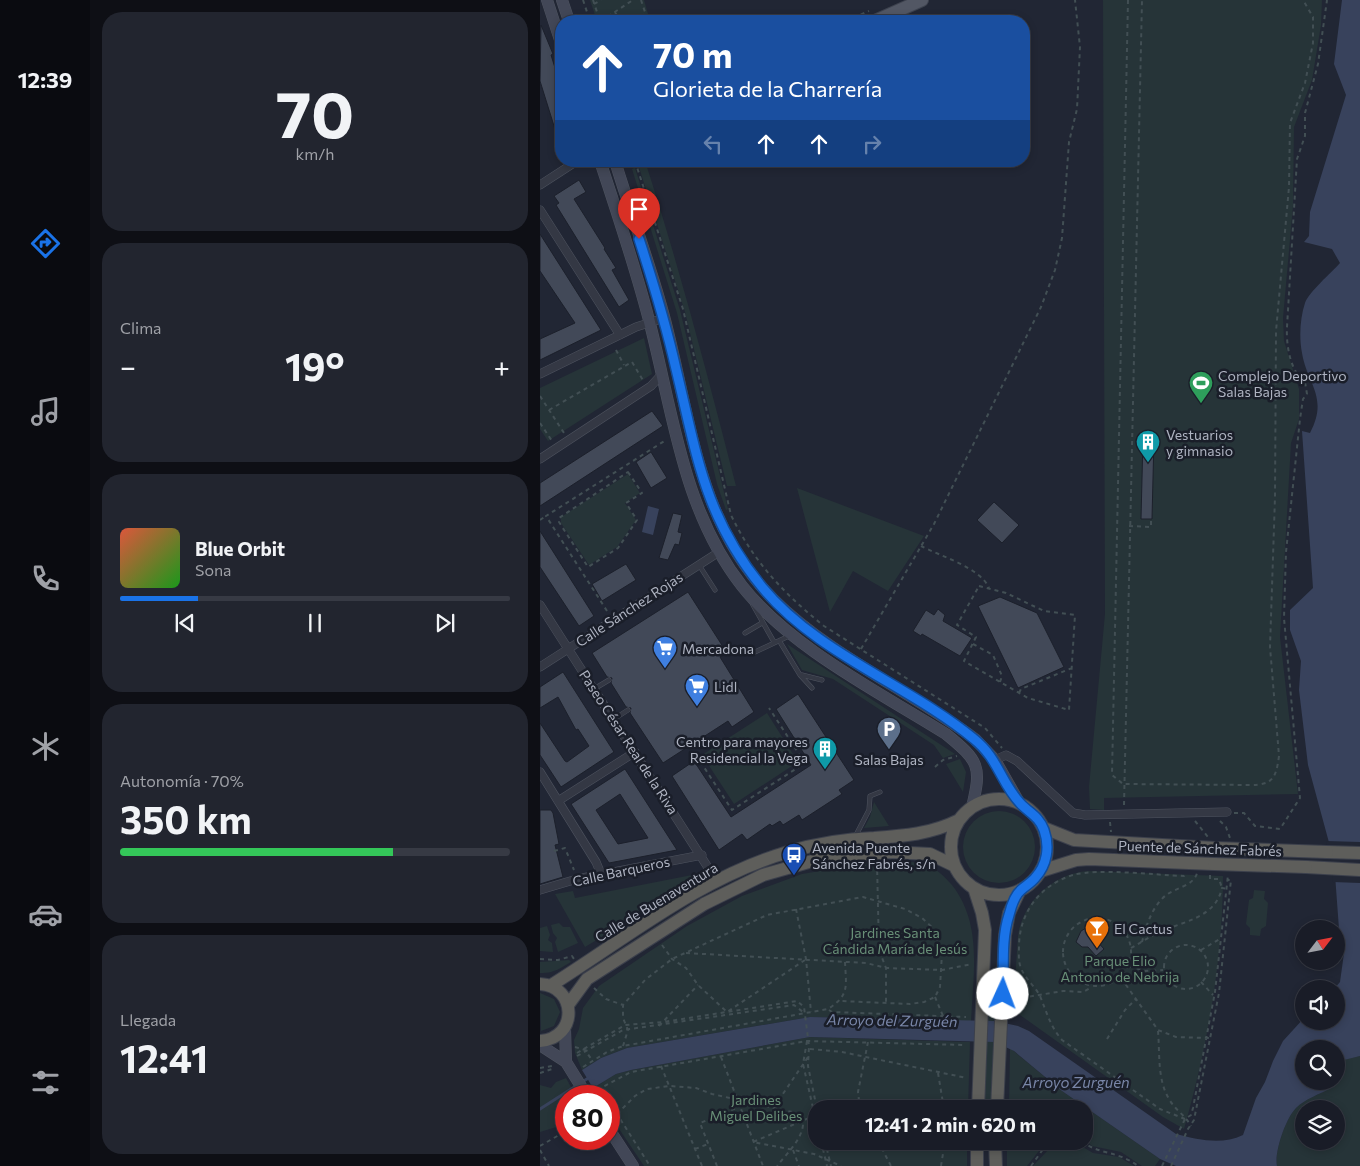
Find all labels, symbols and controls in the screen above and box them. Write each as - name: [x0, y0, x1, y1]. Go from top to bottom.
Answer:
- text: 70 m: [653, 32, 733, 75]
- icon: ahead: [570, 35, 635, 100]
- text: 12:39: [18, 66, 72, 93]
- text: 70: [276, 72, 354, 151]
- text: Glorieta de la Charrería: [653, 75, 882, 102]
- icon: left: [699, 130, 727, 158]
- icon: ahead: [752, 130, 780, 158]
- icon: ahead: [805, 130, 833, 158]
- icon: right: [858, 130, 886, 158]
- text: km/h: [296, 144, 334, 163]
- pin: [618, 188, 660, 239]
- icon: arrive: [625, 195, 653, 223]
- icon: directions: [28, 226, 63, 261]
- text: Clima: [120, 318, 161, 337]
- text: 19°: [285, 342, 345, 389]
- text: −: [120, 349, 136, 383]
- text: +: [494, 349, 510, 383]
- place label: Complejo Deportivo Salas Bajas: [1218, 367, 1347, 400]
- sports icon: Complejo Deportivo Salas Bajas: [1188, 370, 1214, 404]
- icon: music: [28, 394, 63, 429]
- place label: Vestuarios y gimnasio: [1166, 426, 1233, 459]
- building icon: Vestuarios y gimnasio: [1135, 429, 1161, 463]
- text: Blue Orbit: [195, 537, 285, 560]
- text: Sona: [195, 560, 231, 579]
- icon: phone: [28, 561, 63, 596]
- street label: Calle Sánchez Rojas: [572, 568, 686, 650]
- icon: previous: [171, 609, 199, 637]
- icon: pause: [301, 609, 329, 637]
- icon: next: [431, 609, 459, 637]
- supermarket icon: Mercadona: [652, 635, 678, 669]
- place label: Mercadona: [682, 640, 754, 657]
- street label: Paseo César Real de la Riva: [576, 667, 682, 817]
- supermarket icon: Lidl: [684, 673, 710, 707]
- place label: Lidl: [714, 678, 737, 695]
- parking icon: Salas Bajas: [876, 716, 902, 750]
- icon: climate: [28, 729, 63, 764]
- place label: Centro para mayores Residencial la Vega: [676, 733, 808, 766]
- building icon: Centro para mayores Residencial la Vega: [812, 736, 838, 770]
- place label: Salas Bajas: [854, 751, 924, 768]
- text: Autonomía · 70%: [120, 771, 244, 790]
- text: 350 km: [120, 795, 252, 842]
- street label: Puente de Sánchez Fabrés: [1118, 837, 1282, 859]
- place label: Avenida Puente Sánchez Fabrés, s/n: [812, 839, 936, 872]
- bus stop icon: Avenida Puente Sánchez Fabrés, s/n: [781, 842, 807, 876]
- street label: Calle Barqueros: [571, 852, 671, 890]
- street label: Calle de Buenaventura: [591, 859, 721, 945]
- icon: car: [28, 897, 63, 932]
- bar icon: El Cactus: [1084, 915, 1110, 949]
- place label: El Cactus: [1114, 920, 1172, 937]
- north arrow: [1295, 920, 1345, 970]
- map controls: [1295, 920, 1345, 1150]
- park label: Jardines Santa Cándida María de Jesús: [823, 924, 967, 957]
- park label: Parque Elio Antonio de Nebrija: [1061, 952, 1179, 985]
- position arrow: [976, 967, 1028, 1019]
- button: sound: [1295, 980, 1345, 1030]
- text: Llegada: [120, 1010, 176, 1029]
- water label: Arroyo del Zurguén: [825, 1010, 958, 1030]
- text: 12:41: [120, 1034, 208, 1081]
- button: search: [1295, 1040, 1345, 1090]
- icon: filters: [28, 1065, 63, 1100]
- water label: Arroyo Zurguén: [1021, 1073, 1130, 1091]
- speed limit sign: 80: [555, 1085, 620, 1150]
- park label: Jardines Miguel Delibes: [710, 1091, 802, 1124]
- button: layers: [1295, 1100, 1345, 1150]
- text: 12:41 · 2 min · 620 m: [865, 1113, 1036, 1136]

